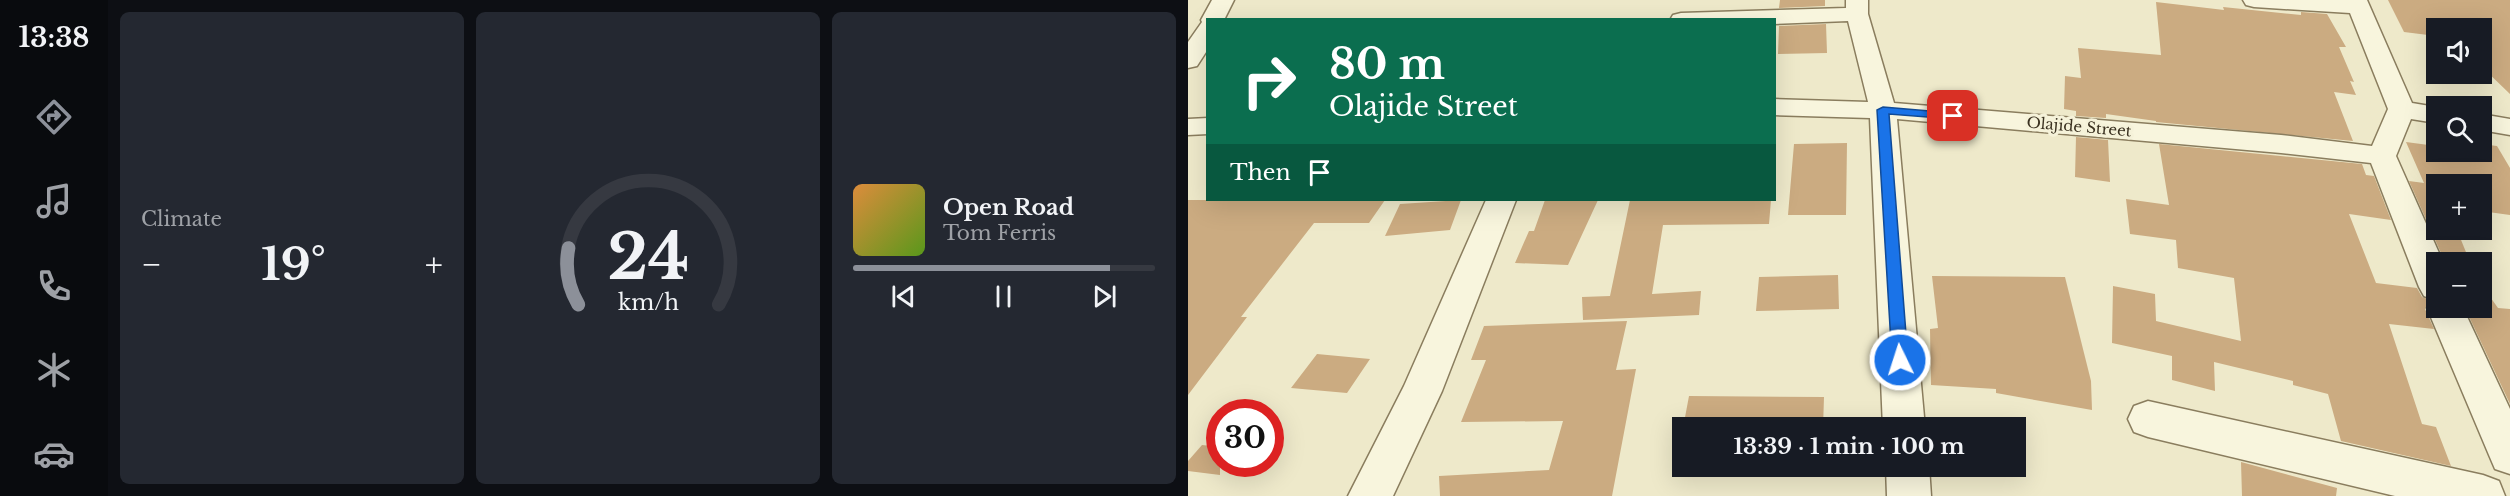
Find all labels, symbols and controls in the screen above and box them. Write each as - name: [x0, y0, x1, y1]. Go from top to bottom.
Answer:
- map controls: [2426, 18, 2492, 318]
- button: sound: [2426, 18, 2492, 84]
- text: 13:38: [19, 21, 89, 54]
- text: 80 m: [1329, 38, 1445, 90]
- icon: right: [1230, 42, 1308, 120]
- text: Olajide Street: [1329, 90, 1518, 123]
- pin: [1927, 90, 1978, 141]
- icon: directions: [33, 96, 75, 138]
- button: search: [2426, 96, 2492, 162]
- icon: arrive: [1936, 99, 1969, 132]
- street label: Olajide Street: [2026, 112, 2133, 141]
- icon: arrive: [1303, 156, 1336, 189]
- text: Then: [1230, 159, 1291, 186]
- button: +: [2426, 174, 2492, 240]
- icon: music: [33, 180, 75, 222]
- text: Open Road: [943, 194, 1074, 221]
- text: Climate: [141, 207, 222, 231]
- text: 24: [607, 218, 689, 296]
- text: Tom Ferris: [943, 221, 1056, 245]
- text: 19°: [261, 236, 326, 292]
- text: −: [141, 244, 162, 285]
- text: +: [425, 244, 443, 285]
- button: −: [2426, 252, 2492, 318]
- icon: phone: [33, 265, 75, 307]
- icon: previous: [887, 280, 920, 313]
- icon: pause: [987, 280, 1020, 313]
- icon: next: [1088, 280, 1121, 313]
- text: km/h: [618, 289, 679, 316]
- position arrow: [1868, 328, 1932, 392]
- icon: climate: [33, 349, 75, 391]
- speed limit sign: 30: [1206, 399, 1284, 477]
- icon: car: [33, 433, 75, 475]
- text: 13:39 · 1 min · 100 m: [1733, 433, 1965, 460]

